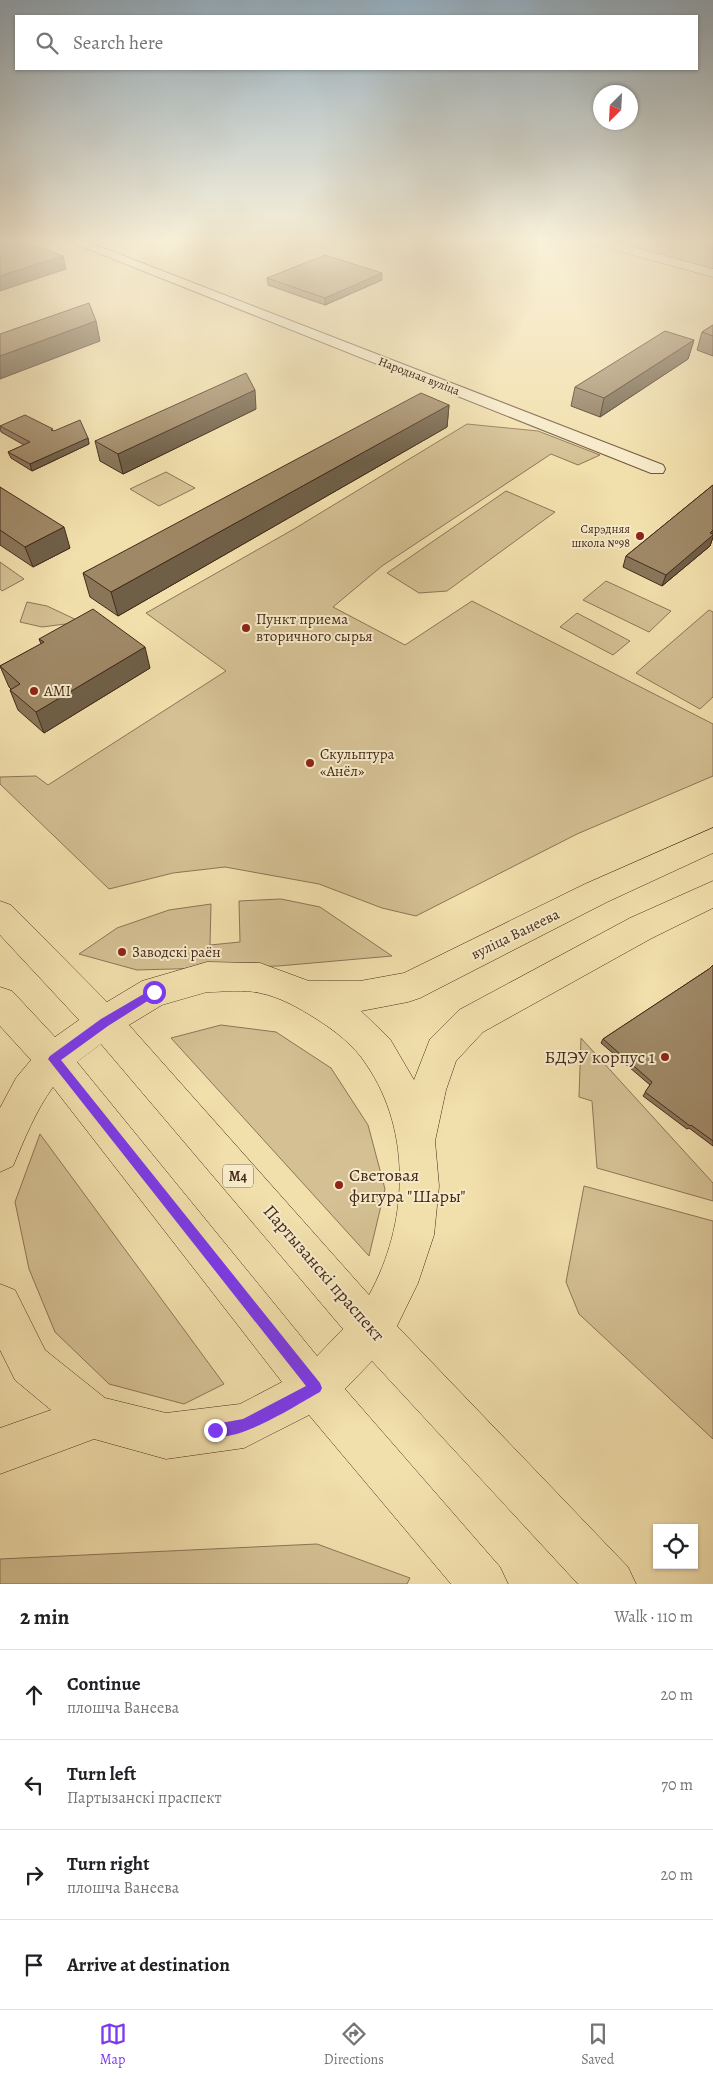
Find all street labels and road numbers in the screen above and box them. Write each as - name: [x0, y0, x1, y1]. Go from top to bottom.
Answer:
- street label: Народная вуліца: [376, 353, 462, 399]
- street label: вуліца Ванеева: [467, 904, 563, 964]
- road number: М4: [223, 1164, 253, 1188]
- street label: Партызанскі праспект: [258, 1199, 390, 1347]

